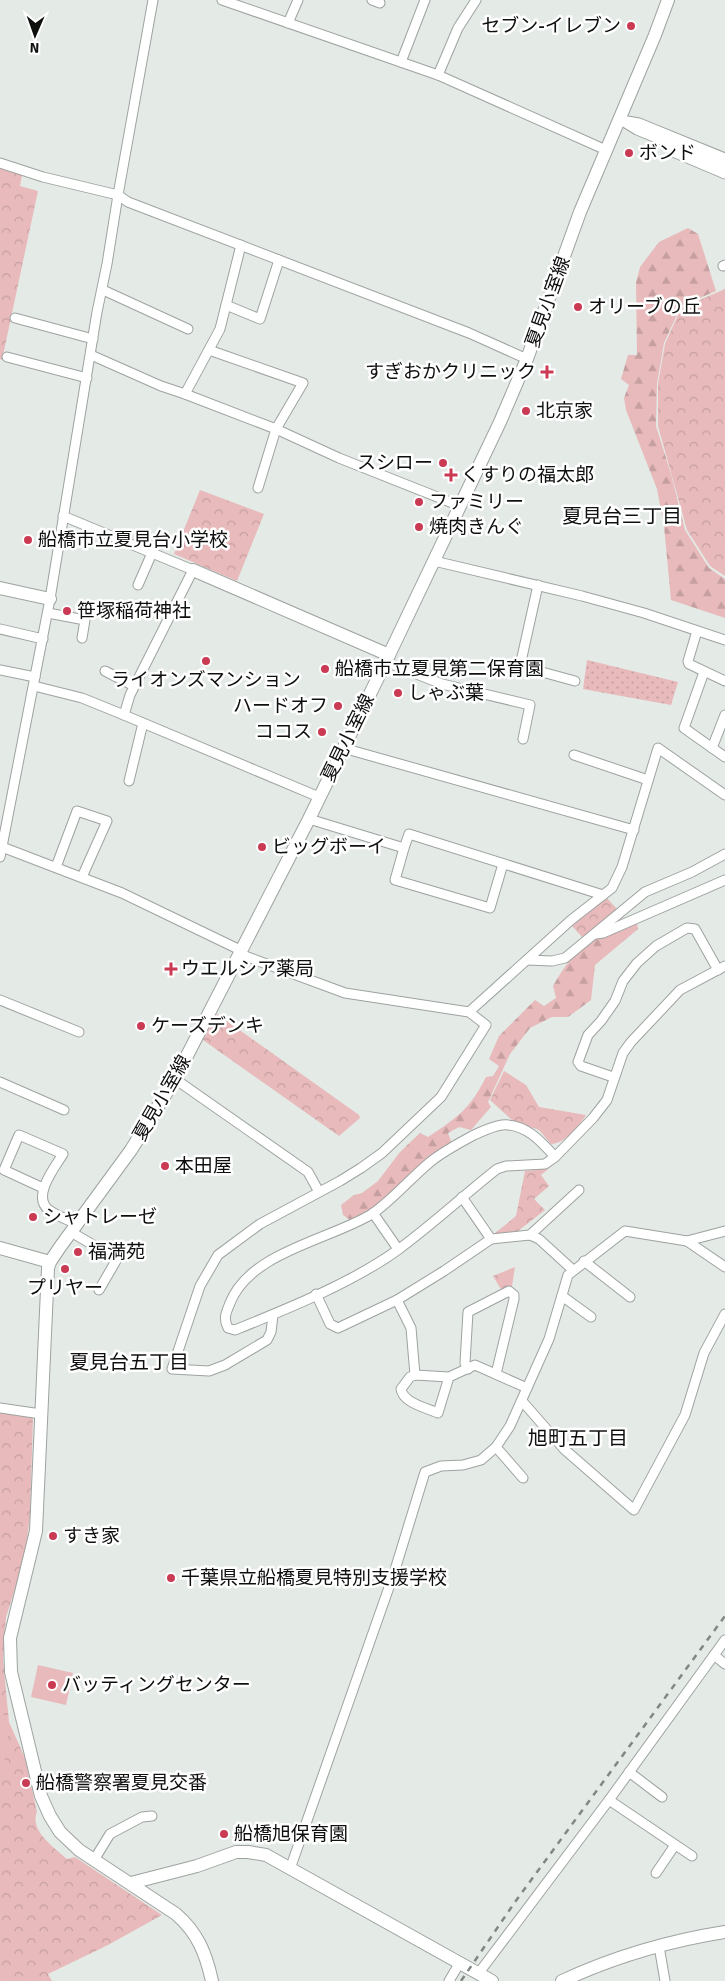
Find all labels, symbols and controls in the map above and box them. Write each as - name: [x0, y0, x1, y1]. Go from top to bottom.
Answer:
- north arrow: [10, 10, 60, 60]
- place label: セブン-イレブン: [481, 14, 621, 38]
- marker: セブン-イレブン: [625, 20, 637, 32]
- text: N: [29, 39, 40, 56]
- place label: ボンド: [639, 141, 696, 165]
- marker: ボンド: [623, 147, 635, 159]
- street label: 夏見小室線: [520, 253, 576, 351]
- place label: オリーブの丘: [588, 295, 701, 319]
- marker: オリーブの丘: [572, 301, 584, 313]
- place label: すぎおかクリニック: [365, 360, 536, 384]
- marker: すぎおかクリニック: [540, 365, 554, 379]
- place label: 北京家: [536, 399, 593, 423]
- marker: 北京家: [520, 405, 532, 417]
- place label: スシロー: [357, 451, 433, 475]
- marker: スシロー: [437, 457, 449, 469]
- place label: くすりの福太郎: [461, 463, 594, 487]
- marker: くすりの福太郎: [445, 469, 457, 481]
- place label: ファミリー: [429, 490, 524, 514]
- marker: ファミリー: [413, 496, 425, 508]
- district label: 夏見台三丁目: [562, 504, 682, 529]
- place label: 焼肉きんぐ: [429, 515, 524, 539]
- marker: 焼肉きんぐ: [413, 521, 425, 533]
- place label: 船橋市立夏見台小学校: [38, 528, 228, 552]
- marker: 船橋市立夏見台小学校: [22, 534, 34, 546]
- place label: 笹塚稲荷神社: [77, 599, 191, 623]
- marker: 笹塚稲荷神社: [61, 605, 73, 617]
- marker: ライオンズマンション: [200, 655, 212, 667]
- place label: 船橋市立夏見第二保育園: [335, 657, 544, 681]
- marker: 船橋市立夏見第二保育園: [319, 663, 331, 675]
- place label: ライオンズマンション: [111, 668, 301, 692]
- place label: しゃぶ葉: [408, 681, 484, 705]
- marker: しゃぶ葉: [392, 687, 404, 699]
- street label: 夏見小室線: [316, 690, 380, 786]
- place label: ハードオフ: [233, 694, 328, 718]
- marker: ハードオフ: [332, 700, 344, 712]
- place label: ココス: [255, 720, 312, 744]
- marker: ココス: [316, 726, 328, 738]
- place label: ビッグボーイ: [272, 835, 386, 859]
- marker: ビッグボーイ: [256, 841, 268, 853]
- place label: ウエルシア薬局: [181, 957, 314, 981]
- marker: ウエルシア薬局: [165, 963, 177, 975]
- place label: ケーズデンキ: [151, 1014, 264, 1038]
- marker: ケーズデンキ: [135, 1020, 147, 1032]
- street label: 夏見小室線: [128, 1051, 196, 1145]
- place label: 本田屋: [175, 1154, 232, 1178]
- marker: 本田屋: [159, 1160, 171, 1172]
- place label: シャトレーゼ: [43, 1205, 157, 1229]
- marker: シャトレーゼ: [27, 1211, 39, 1223]
- place label: 福満苑: [88, 1240, 145, 1264]
- marker: 福満苑: [72, 1246, 84, 1258]
- marker: プリヤー: [59, 1263, 71, 1275]
- place label: プリヤー: [27, 1276, 103, 1300]
- district label: 夏見台五丁目: [69, 1350, 189, 1375]
- district label: 旭町五丁目: [528, 1426, 628, 1451]
- place label: すき家: [63, 1524, 120, 1548]
- marker: すき家: [47, 1530, 59, 1542]
- place label: 千葉県立船橋夏見特別支援学校: [181, 1566, 447, 1590]
- marker: 千葉県立船橋夏見特別支援学校: [165, 1572, 177, 1584]
- place label: バッティングセンター: [62, 1673, 251, 1697]
- marker: バッティングセンター: [46, 1679, 58, 1691]
- place label: 船橋警察署夏見交番: [36, 1771, 207, 1795]
- marker: 船橋警察署夏見交番: [20, 1777, 32, 1789]
- place label: 船橋旭保育園: [234, 1822, 348, 1846]
- marker: 船橋旭保育園: [218, 1828, 230, 1840]

